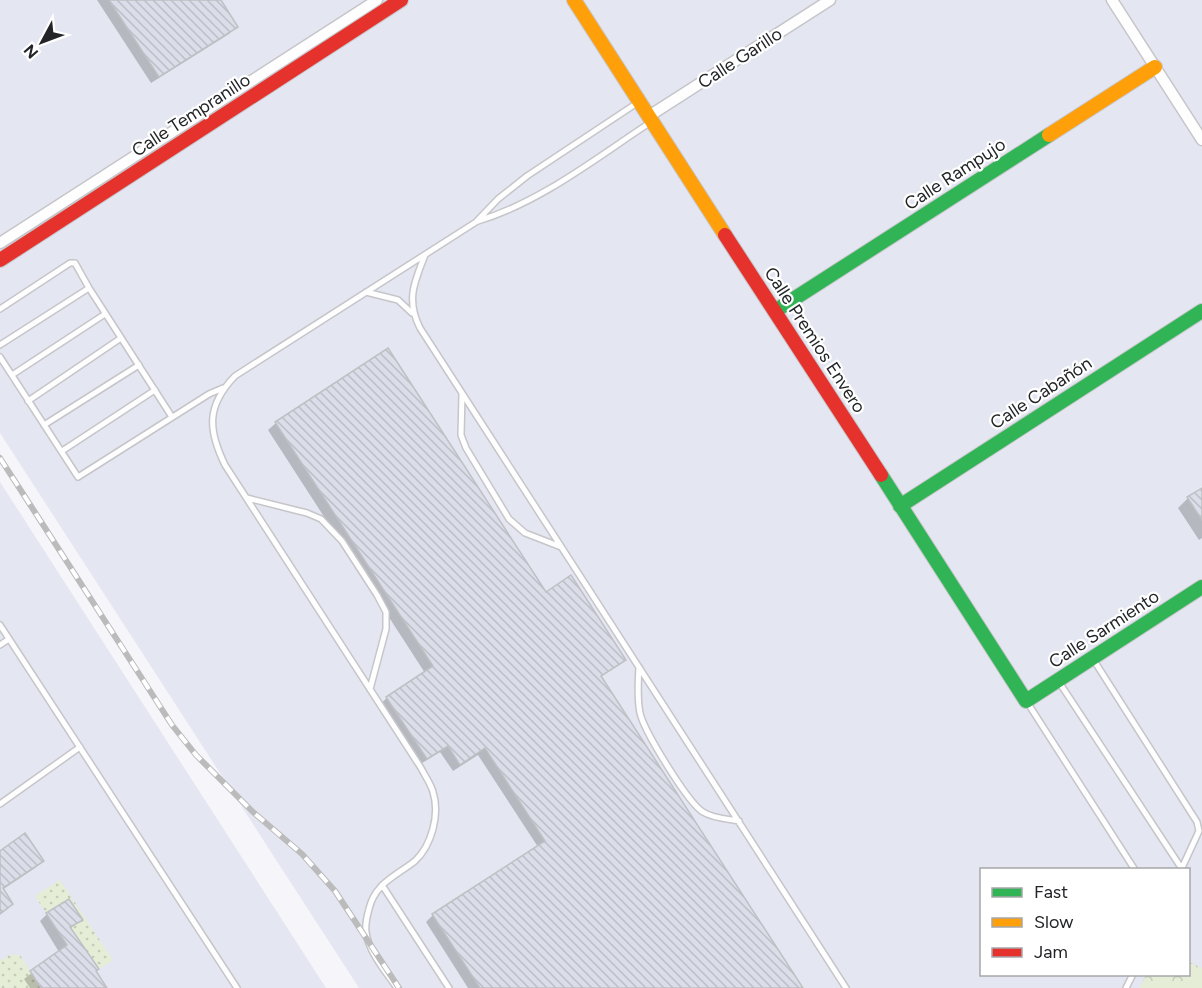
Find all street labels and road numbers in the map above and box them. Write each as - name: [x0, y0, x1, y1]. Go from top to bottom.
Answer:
- street label: Calle Garillo: [694, 23, 786, 93]
- street label: Calle Tempranillo: [128, 69, 254, 161]
- street label: Calle Rampujo: [900, 133, 1010, 215]
- street label: Calle Premios Envero: [760, 263, 870, 417]
- street label: Calle Cabañón: [986, 352, 1096, 434]
- street label: Calle Sarmiento: [1045, 585, 1163, 673]

